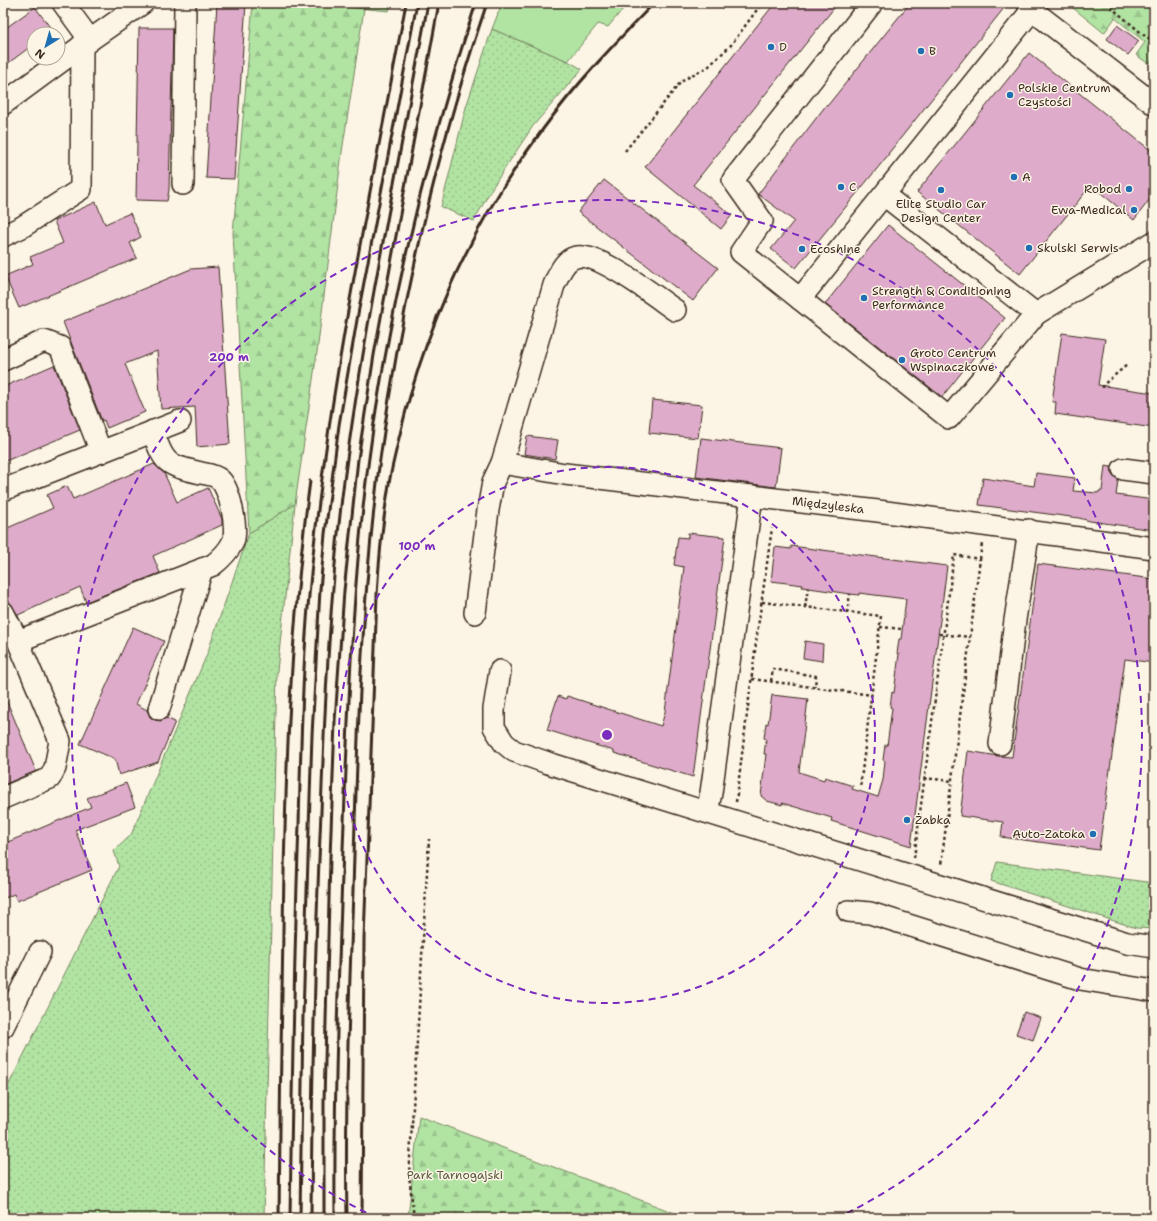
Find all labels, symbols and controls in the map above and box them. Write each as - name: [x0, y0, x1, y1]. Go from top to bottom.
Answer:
- north arrow: [26, 26, 66, 66]
- place label: D: [779, 39, 787, 55]
- marker: D: [766, 42, 776, 52]
- place label: B: [929, 43, 936, 59]
- text: N: [32, 45, 48, 62]
- marker: B: [916, 46, 926, 56]
- place label: Polskie Centrum Czystości: [1018, 80, 1111, 110]
- marker: Polskie Centrum Czystości: [1005, 90, 1015, 100]
- place label: A: [1022, 169, 1031, 185]
- marker: A: [1009, 172, 1019, 182]
- place label: C: [849, 179, 856, 195]
- place label: Robod: [1084, 181, 1121, 197]
- marker: C: [836, 182, 846, 192]
- marker: Robod: [1124, 184, 1134, 194]
- marker: Elite Studio Car Design Center: [936, 185, 946, 195]
- place label: Elite Studio Car Design Center: [896, 196, 987, 226]
- place label: Ewa-Medical: [1051, 202, 1126, 218]
- marker: Ewa-Medical: [1129, 205, 1139, 215]
- place label: Skulski Serwis: [1037, 240, 1119, 256]
- place label: Ecoshine: [810, 241, 861, 257]
- marker: Skulski Serwis: [1024, 243, 1034, 253]
- marker: Ecoshine: [797, 244, 807, 254]
- place label: Strength & Conditioning Performance: [872, 283, 1011, 313]
- marker: Strength & Conditioning Performance: [859, 293, 869, 303]
- place label: Groto Centrum Wspinaczkowe: [910, 345, 996, 375]
- text: 200 m: [209, 349, 249, 365]
- marker: Groto Centrum Wspinaczkowe: [897, 355, 907, 365]
- street label: Międzyleska: [791, 493, 866, 517]
- text: 100 m: [399, 538, 436, 554]
- centre of rings: [600, 728, 614, 742]
- place label: Żabka: [915, 812, 951, 828]
- marker: Żabka: [902, 815, 912, 825]
- place label: Auto-Zatoka: [1012, 826, 1086, 842]
- marker: Auto-Zatoka: [1088, 829, 1098, 839]
- park label: Park Tarnogajski: [407, 1167, 503, 1183]

